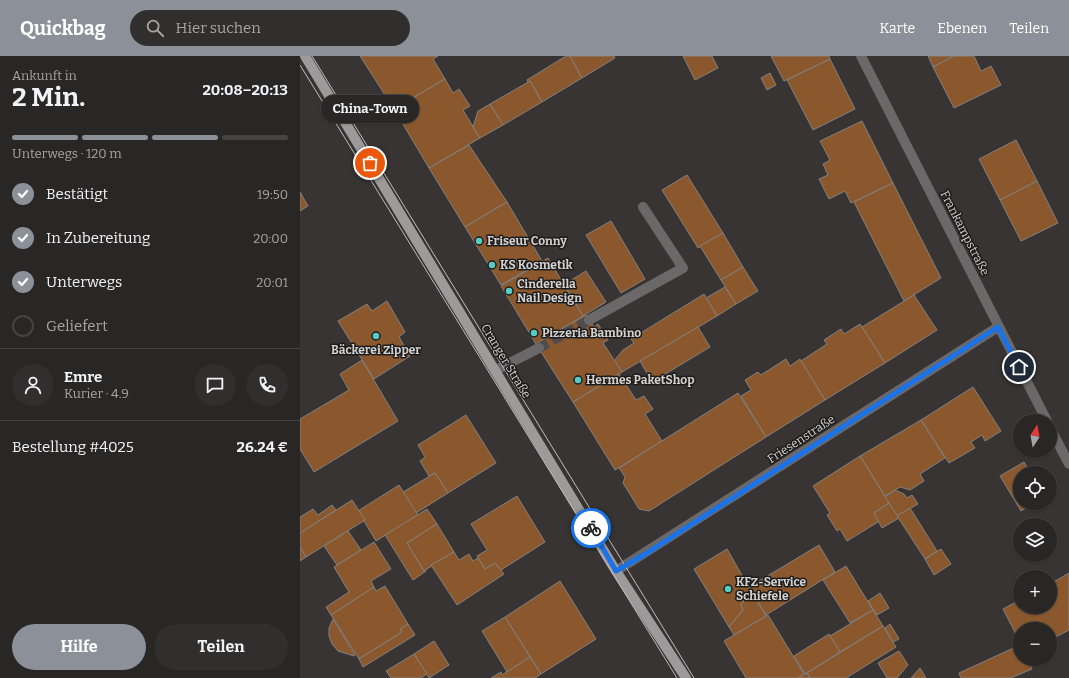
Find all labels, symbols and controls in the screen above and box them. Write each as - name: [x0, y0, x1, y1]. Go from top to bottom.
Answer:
- search box: [130, 10, 410, 46]
- text: Quickbag: [20, 17, 106, 40]
- icon: search: [144, 17, 166, 39]
- text: Hier suchen: [176, 19, 261, 37]
- text: Karte: [880, 20, 915, 37]
- text: Ebenen: [937, 20, 987, 37]
- text: Teilen: [1009, 20, 1049, 37]
- text: Ankunft in: [12, 68, 77, 83]
- text: 20:08–20:13: [202, 81, 288, 99]
- text: 2 Min.: [12, 82, 85, 113]
- callout: China-Town: [321, 95, 419, 123]
- text: China-Town: [333, 101, 407, 116]
- text: Unterwegs · 120 m: [12, 146, 122, 161]
- pin: [353, 146, 387, 180]
- icon: bag: [359, 152, 381, 174]
- icon: check: [12, 183, 34, 205]
- text: Bestätigt: [46, 185, 108, 203]
- text: 19:50: [257, 187, 288, 202]
- street label: Frankampstraße: [938, 188, 992, 278]
- icon: check: [12, 227, 34, 249]
- text: In Zubereitung: [46, 229, 150, 247]
- text: 20:00: [253, 231, 288, 246]
- place label: Friseur Conny: [487, 234, 567, 248]
- marker: Friseur Conny: [474, 236, 484, 246]
- place label: KS Kosmetik: [500, 258, 573, 272]
- marker: KS Kosmetik: [487, 260, 497, 270]
- icon: check: [12, 271, 34, 293]
- text: Unterwegs: [46, 273, 122, 291]
- text: 20:01: [256, 275, 288, 290]
- place label: Cinderella Nail Design: [517, 277, 582, 305]
- marker: Cinderella Nail Design: [504, 286, 514, 296]
- text: Geliefert: [46, 317, 108, 335]
- street label: Cranger Straße: [478, 321, 534, 401]
- place label: Pizzeria Bambino: [542, 326, 641, 340]
- marker: Pizzeria Bambino: [529, 328, 539, 338]
- marker: Bäckerei Zipper: [371, 331, 381, 341]
- place label: Bäckerei Zipper: [331, 343, 421, 357]
- pin: [1002, 350, 1036, 384]
- icon: home: [1008, 356, 1030, 378]
- button: person: [12, 364, 54, 406]
- button: chat: [194, 364, 236, 406]
- button: phone: [246, 364, 288, 406]
- text: Emre: [64, 368, 102, 386]
- place label: Hermes PaketShop: [586, 373, 695, 387]
- marker: Hermes PaketShop: [573, 375, 583, 385]
- text: Kurier · 4.9: [64, 386, 129, 401]
- street label: Friesenstraße: [765, 412, 837, 466]
- north arrow: [1013, 414, 1057, 458]
- map controls: [1013, 414, 1057, 666]
- text: Bestellung #4025: [12, 438, 134, 456]
- text: 26.24 €: [236, 438, 288, 456]
- button: locate: [1013, 466, 1057, 510]
- courier: [571, 508, 611, 548]
- icon: bike: [580, 517, 602, 539]
- button: layers: [1013, 518, 1057, 562]
- button: +: [1013, 570, 1057, 614]
- place label: KFZ-Service Schiefele: [736, 575, 806, 603]
- marker: KFZ-Service Schiefele: [723, 584, 733, 594]
- button: −: [1013, 622, 1057, 666]
- button: Hilfe: [12, 624, 146, 670]
- button: Teilen: [154, 624, 288, 670]

